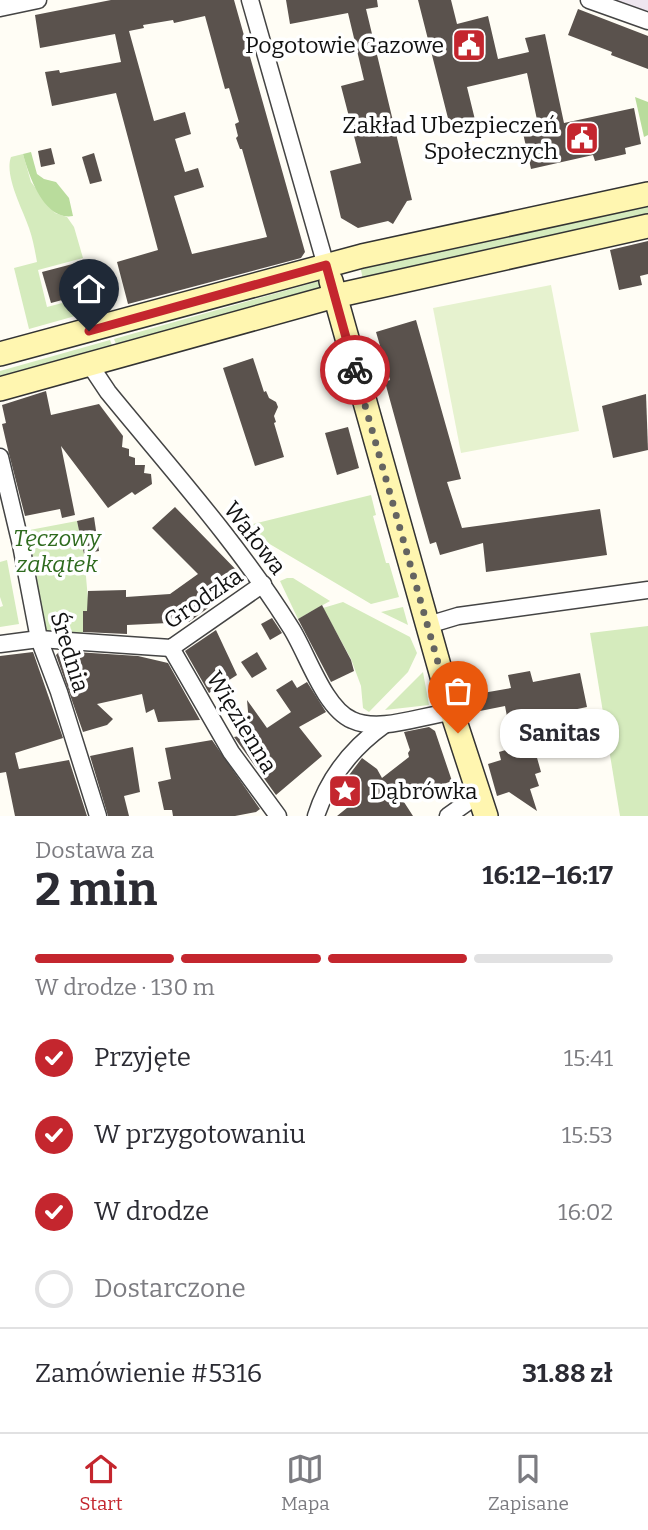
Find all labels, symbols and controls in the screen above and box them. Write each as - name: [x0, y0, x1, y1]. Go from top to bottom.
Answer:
- public building icon: Pogotowie Gazowe: [450, 26, 488, 64]
- place label: Pogotowie Gazowe: [245, 31, 444, 59]
- place label: Zakład Ubezpieczeń Społecznych: [342, 111, 558, 165]
- public building icon: Zakład Ubezpieczeń Społecznych: [563, 119, 601, 157]
- pin: [59, 259, 119, 331]
- icon: home: [70, 270, 108, 308]
- courier: [320, 335, 390, 405]
- icon: bike: [336, 351, 374, 389]
- street label: Wałowa: [218, 496, 293, 581]
- park label: Tęczowy zakątek: [13, 524, 102, 578]
- street label: Grodzka: [158, 561, 248, 635]
- street label: Średnia: [45, 608, 96, 696]
- pin: [428, 661, 488, 733]
- street label: Więzienna: [201, 666, 284, 778]
- icon: bag: [439, 672, 477, 710]
- callout: Sanitas: [500, 708, 619, 758]
- text: Sanitas: [519, 719, 600, 747]
- place icon: Dąbrówka: [326, 772, 364, 810]
- place label: Dąbrówka: [370, 777, 478, 805]
- text: Dostawa za: [35, 836, 154, 864]
- text: 16:12–16:17: [482, 860, 613, 891]
- text: 2 min: [35, 862, 157, 917]
- text: W drodze · 130 m: [35, 973, 215, 1001]
- icon: check: [35, 1039, 73, 1077]
- text: Przyjęte: [94, 1042, 191, 1073]
- text: 15:41: [564, 1044, 613, 1072]
- icon: check: [35, 1116, 73, 1154]
- text: W przygotowaniu: [94, 1119, 306, 1150]
- text: 15:53: [562, 1121, 613, 1149]
- icon: check: [35, 1193, 73, 1231]
- text: W drodze: [94, 1196, 209, 1227]
- text: 16:02: [558, 1198, 613, 1226]
- text: Dostarczone: [94, 1273, 246, 1304]
- text: Zamówienie #5316: [35, 1358, 262, 1389]
- text: 31.88 zł: [522, 1358, 613, 1389]
- tab: Start: [79, 1450, 123, 1515]
- tab: Mapa: [281, 1450, 330, 1515]
- tab: Zapisane: [488, 1450, 569, 1515]

